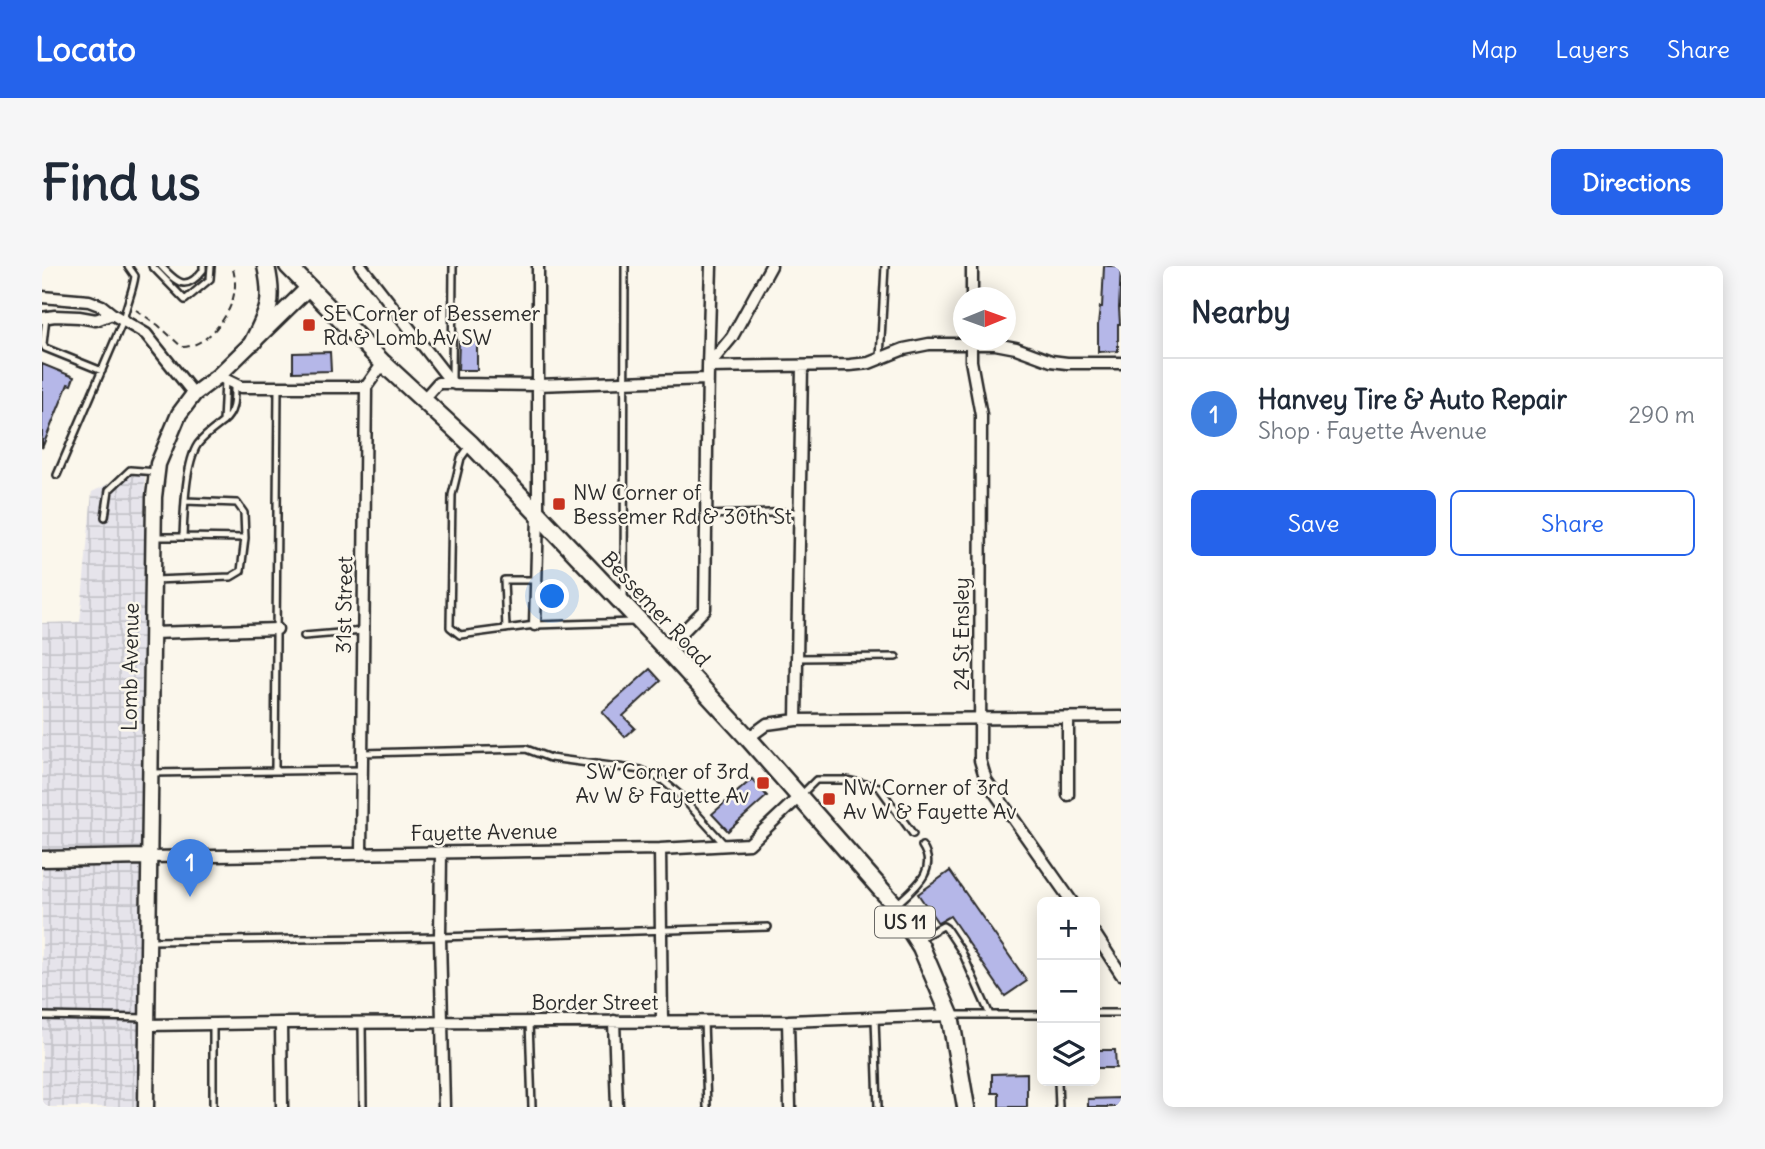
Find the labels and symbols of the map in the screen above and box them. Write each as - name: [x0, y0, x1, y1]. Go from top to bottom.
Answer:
- north arrow: [953, 287, 1016, 350]
- place label: SE Corner of Bessemer Rd & Lomb Av SW: [323, 300, 541, 351]
- marker: SE Corner of Bessemer Rd & Lomb Av SW: [301, 317, 317, 333]
- place label: NW Corner of Bessemer Rd & 30th St: [573, 479, 792, 530]
- marker: NW Corner of Bessemer Rd & 30th St: [551, 496, 567, 512]
- street label: Bessemer Road: [596, 546, 716, 672]
- street label: 31st Street: [330, 556, 358, 654]
- street label: 24 St Ensley: [948, 577, 975, 691]
- your location: [535, 579, 569, 613]
- street label: Lomb Avenue: [115, 603, 145, 731]
- place label: SW Corner of 3rd Av W & Fayette Av: [575, 758, 749, 809]
- place label: NW Corner of 3rd Av W & Fayette Av: [843, 774, 1017, 825]
- marker: SW Corner of 3rd Av W & Fayette Av: [755, 775, 771, 791]
- marker: NW Corner of 3rd Av W & Fayette Av: [821, 791, 837, 807]
- street label: Fayette Avenue: [410, 817, 558, 847]
- pin: 1: [167, 839, 213, 897]
- road number: US 11: [875, 906, 935, 937]
- street label: Border Street: [531, 989, 659, 1016]

